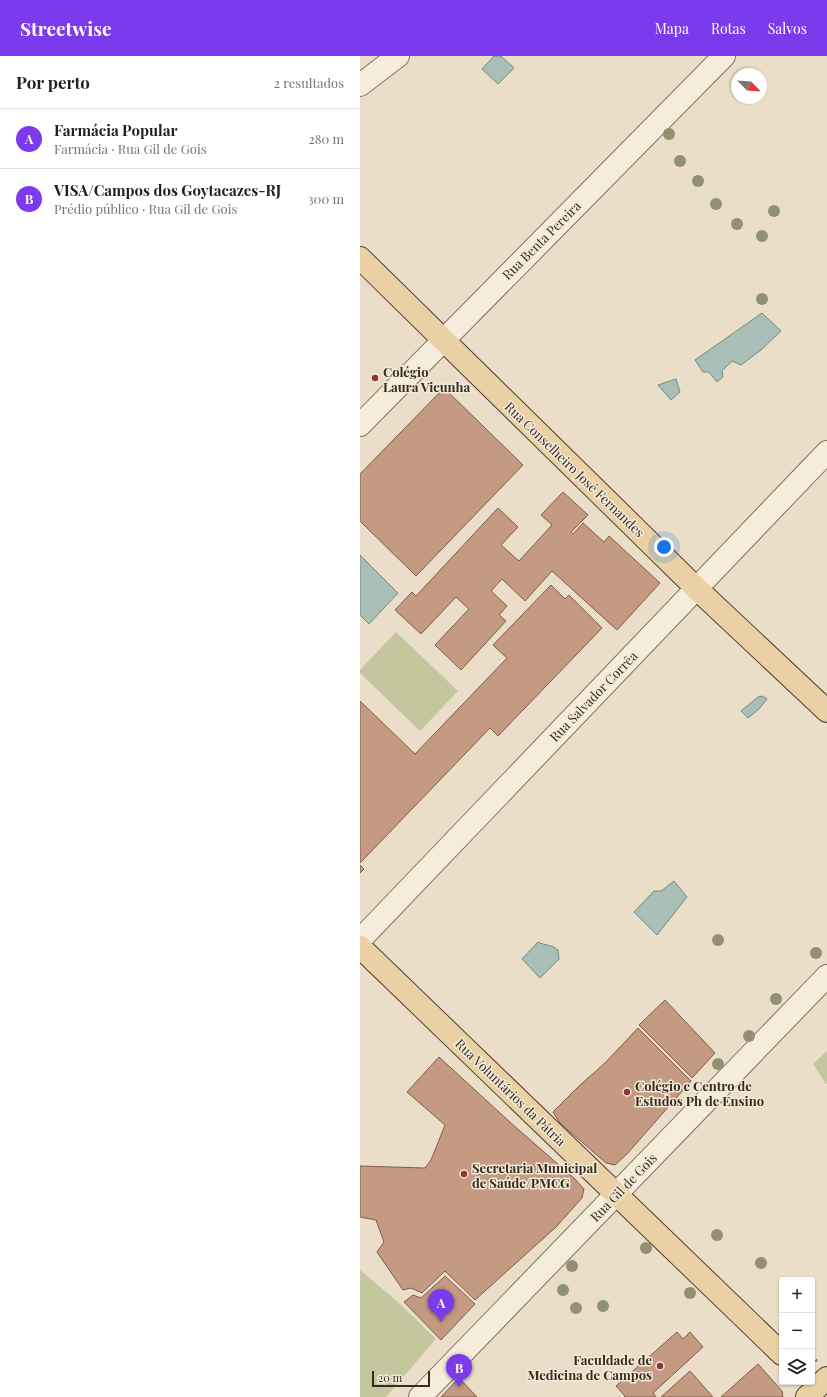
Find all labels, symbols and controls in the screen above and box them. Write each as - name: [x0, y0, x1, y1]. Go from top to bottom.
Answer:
- text: Streetwise: [20, 15, 112, 41]
- text: Mapa: [655, 19, 689, 38]
- text: Rotas: [711, 19, 746, 38]
- text: Salvos: [768, 19, 807, 38]
- north arrow: [731, 68, 767, 104]
- text: Por perto: [16, 71, 90, 93]
- text: 2 resultados: [274, 74, 344, 91]
- text: Farmácia Popular: [54, 120, 178, 140]
- text: A: [25, 130, 33, 147]
- text: 280 m: [308, 130, 344, 147]
- text: Farmácia · Rua Gil de Gois: [54, 140, 207, 157]
- text: VISA/Campos dos Goytacazes-RJ: [54, 180, 281, 200]
- text: B: [25, 190, 33, 207]
- text: 300 m: [308, 190, 344, 207]
- street label: Rua Benta Pereira: [498, 197, 584, 283]
- text: Prédio público · Rua Gil de Gois: [54, 200, 237, 217]
- place label: Colégio Laura Vicunha: [383, 363, 470, 395]
- marker: Colégio Laura Vicunha: [370, 373, 380, 383]
- street label: Rua Conselheiro José Fernandes: [502, 398, 648, 540]
- your location: [654, 537, 674, 557]
- street label: Rua Salvador Corrêa: [545, 647, 641, 745]
- street label: Rua Voluntários da Pátria: [452, 1035, 570, 1150]
- place label: Colégio e Centro de Estudos Ph de Ensino: [635, 1077, 764, 1109]
- marker: Colégio e Centro de Estudos Ph de Ensino: [622, 1087, 632, 1097]
- street label: Rua Gil de Gois: [586, 1149, 660, 1225]
- place label: Secretaria Municipal de Saúde/PMCG: [472, 1159, 597, 1191]
- marker: Secretaria Municipal de Saúde/PMCG: [459, 1169, 469, 1179]
- map controls: [779, 1277, 815, 1385]
- button: +: [779, 1277, 815, 1313]
- pin: A: [428, 1289, 454, 1322]
- button: −: [779, 1313, 815, 1349]
- button: layers: [779, 1349, 815, 1385]
- place label: Faculdade de Medicina de Campos: [527, 1351, 652, 1383]
- pin: B: [446, 1354, 472, 1387]
- marker: Faculdade de Medicina de Campos: [655, 1361, 665, 1371]
- scale bar: [372, 1369, 430, 1388]
- text: 20 m: [378, 1370, 402, 1385]

